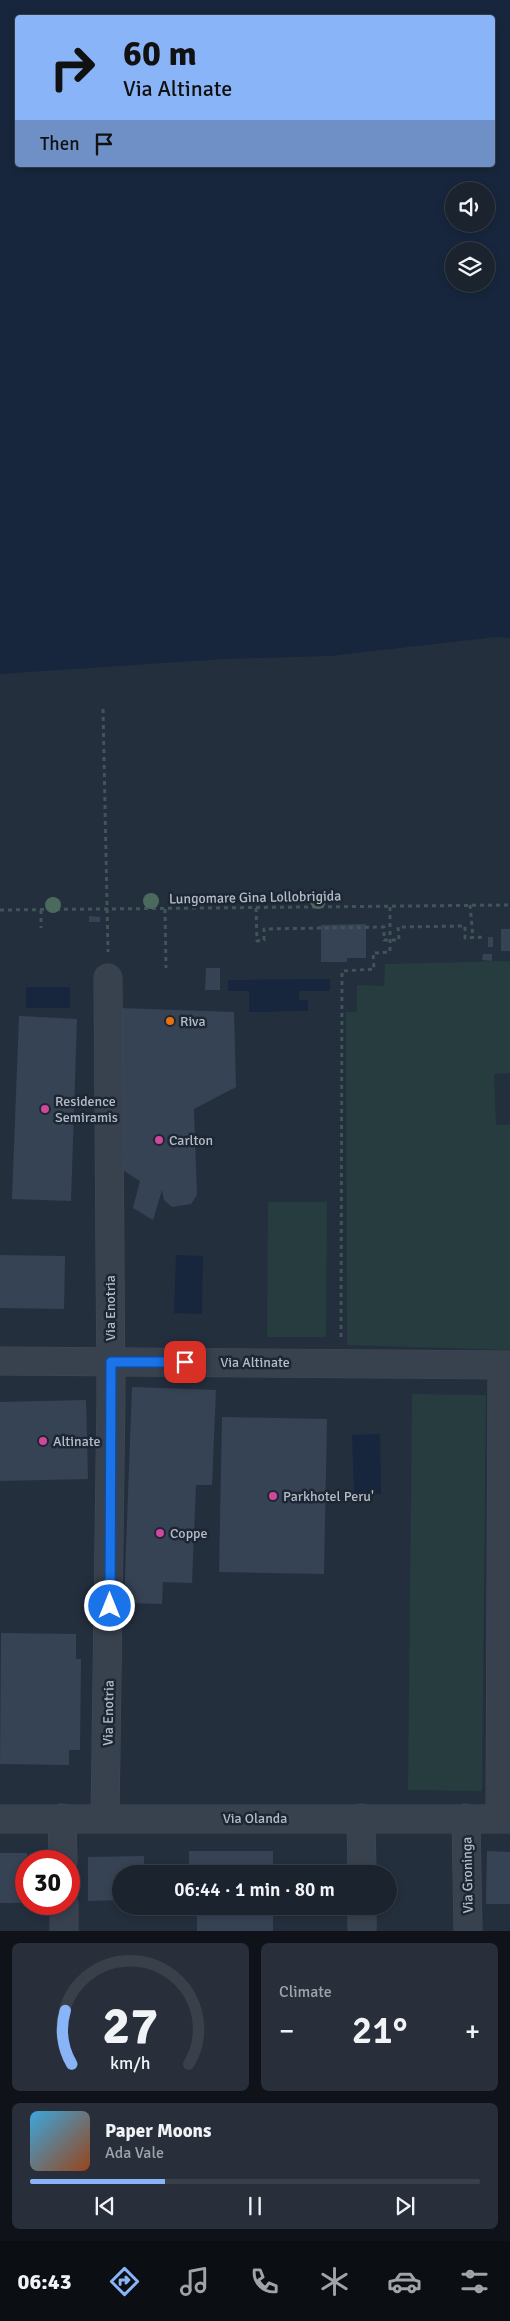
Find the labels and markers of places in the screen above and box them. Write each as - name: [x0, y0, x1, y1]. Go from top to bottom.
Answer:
- place label: Riva: [180, 1013, 206, 1030]
- marker: Riva: [164, 1015, 176, 1027]
- place label: Residence Semiramis: [55, 1093, 118, 1126]
- marker: Residence Semiramis: [39, 1103, 51, 1115]
- place label: Carlton: [169, 1132, 213, 1149]
- marker: Carlton: [153, 1134, 165, 1146]
- pin: [164, 1341, 206, 1383]
- place label: Altinate: [53, 1433, 100, 1450]
- marker: Altinate: [37, 1435, 49, 1447]
- place label: Parkhotel Peru': [283, 1488, 374, 1505]
- marker: Parkhotel Peru': [267, 1490, 279, 1502]
- place label: Coppe: [170, 1525, 207, 1542]
- marker: Coppe: [154, 1527, 166, 1539]

